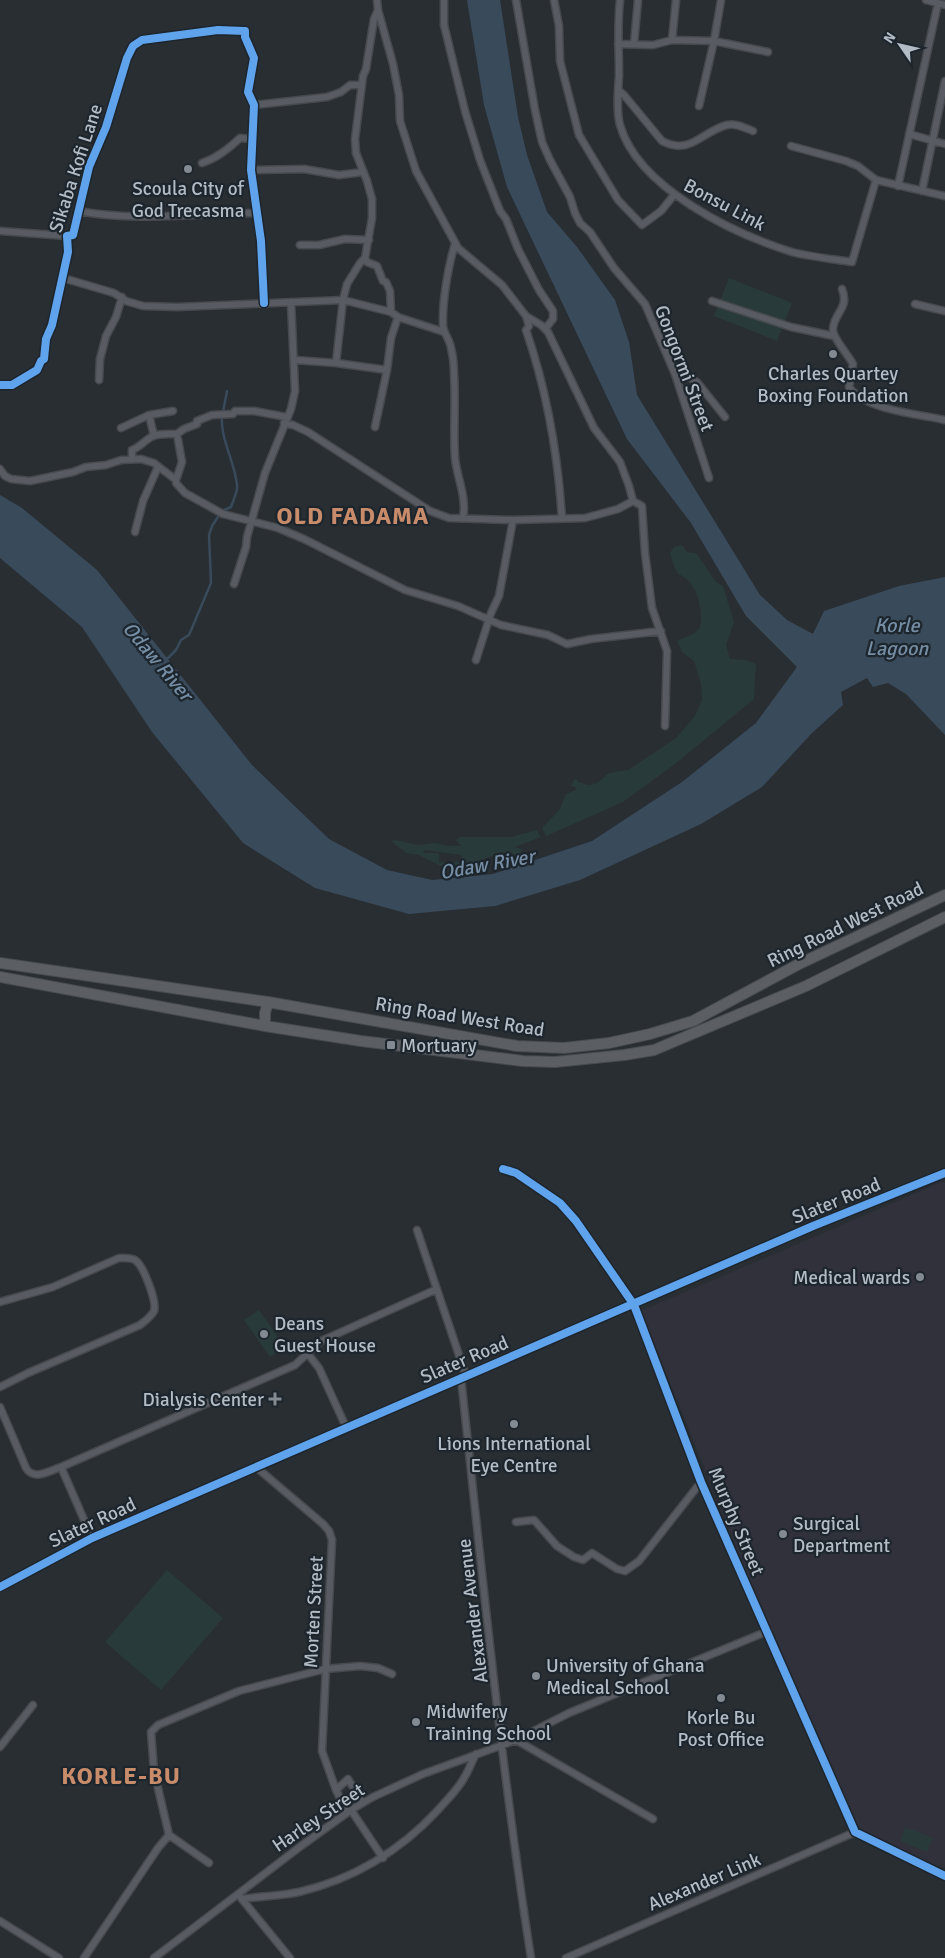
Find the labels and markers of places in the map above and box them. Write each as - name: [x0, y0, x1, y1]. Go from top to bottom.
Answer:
- marker: Scoula City of God Trecasma: [182, 163, 194, 175]
- place label: Scoula City of God Trecasma: [132, 177, 245, 223]
- marker: Charles Quartey Boxing Foundation: [827, 348, 839, 360]
- place label: Charles Quartey Boxing Foundation: [757, 362, 909, 408]
- place label: Mortuary: [401, 1034, 477, 1058]
- marker: Mortuary: [385, 1039, 397, 1051]
- place label: Medical wards: [793, 1266, 910, 1290]
- marker: Medical wards: [914, 1271, 926, 1283]
- place label: Deans Guest House: [274, 1312, 376, 1358]
- marker: Deans Guest House: [258, 1328, 270, 1340]
- place label: Dialysis Center: [143, 1388, 264, 1412]
- marker: Dialysis Center: [268, 1392, 282, 1406]
- marker: Lions International Eye Centre: [508, 1418, 520, 1430]
- place label: Lions International Eye Centre: [437, 1432, 591, 1478]
- place label: Surgical Department: [793, 1512, 891, 1558]
- marker: Surgical Department: [777, 1528, 789, 1540]
- place label: University of Ghana Medical School: [546, 1654, 705, 1700]
- marker: University of Ghana Medical School: [530, 1670, 542, 1682]
- marker: Korle Bu Post Office: [715, 1692, 727, 1704]
- place label: Midwifery Training School: [426, 1700, 551, 1746]
- place label: Korle Bu Post Office: [677, 1706, 765, 1752]
- marker: Midwifery Training School: [410, 1716, 422, 1728]

